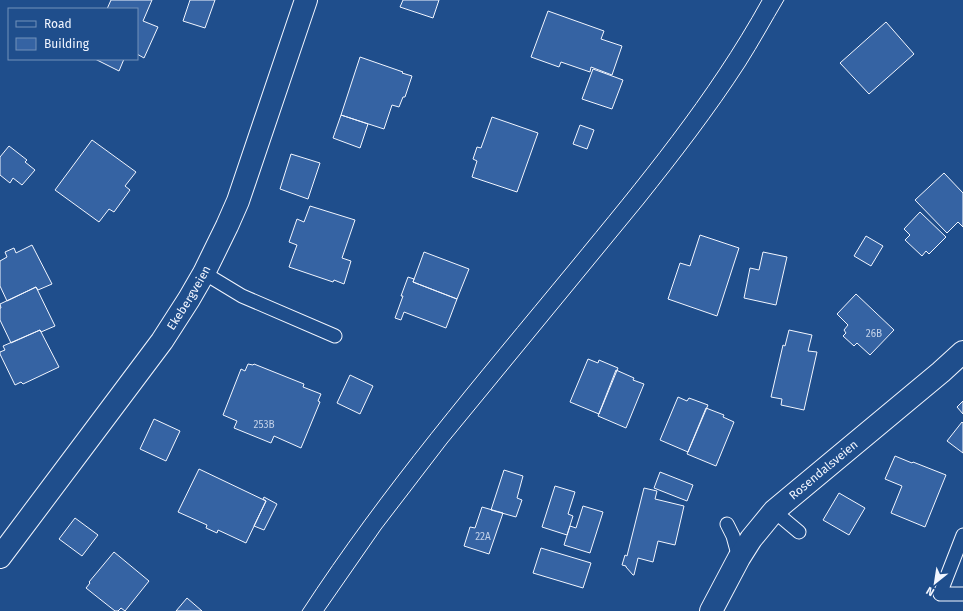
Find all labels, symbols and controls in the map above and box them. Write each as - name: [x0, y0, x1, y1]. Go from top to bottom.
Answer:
- legend: [8, 8, 138, 60]
- text: Road: [44, 17, 72, 31]
- text: Building: [44, 37, 90, 51]
- street label: Ekebergveien: [164, 263, 214, 333]
- house number: 26B: [866, 328, 882, 340]
- house number: 253B: [254, 419, 274, 431]
- street label: Rosendalsveien: [786, 437, 861, 502]
- house number: 22A: [475, 531, 491, 543]
- north arrow: [915, 563, 955, 603]
- text: N: [924, 584, 937, 599]

